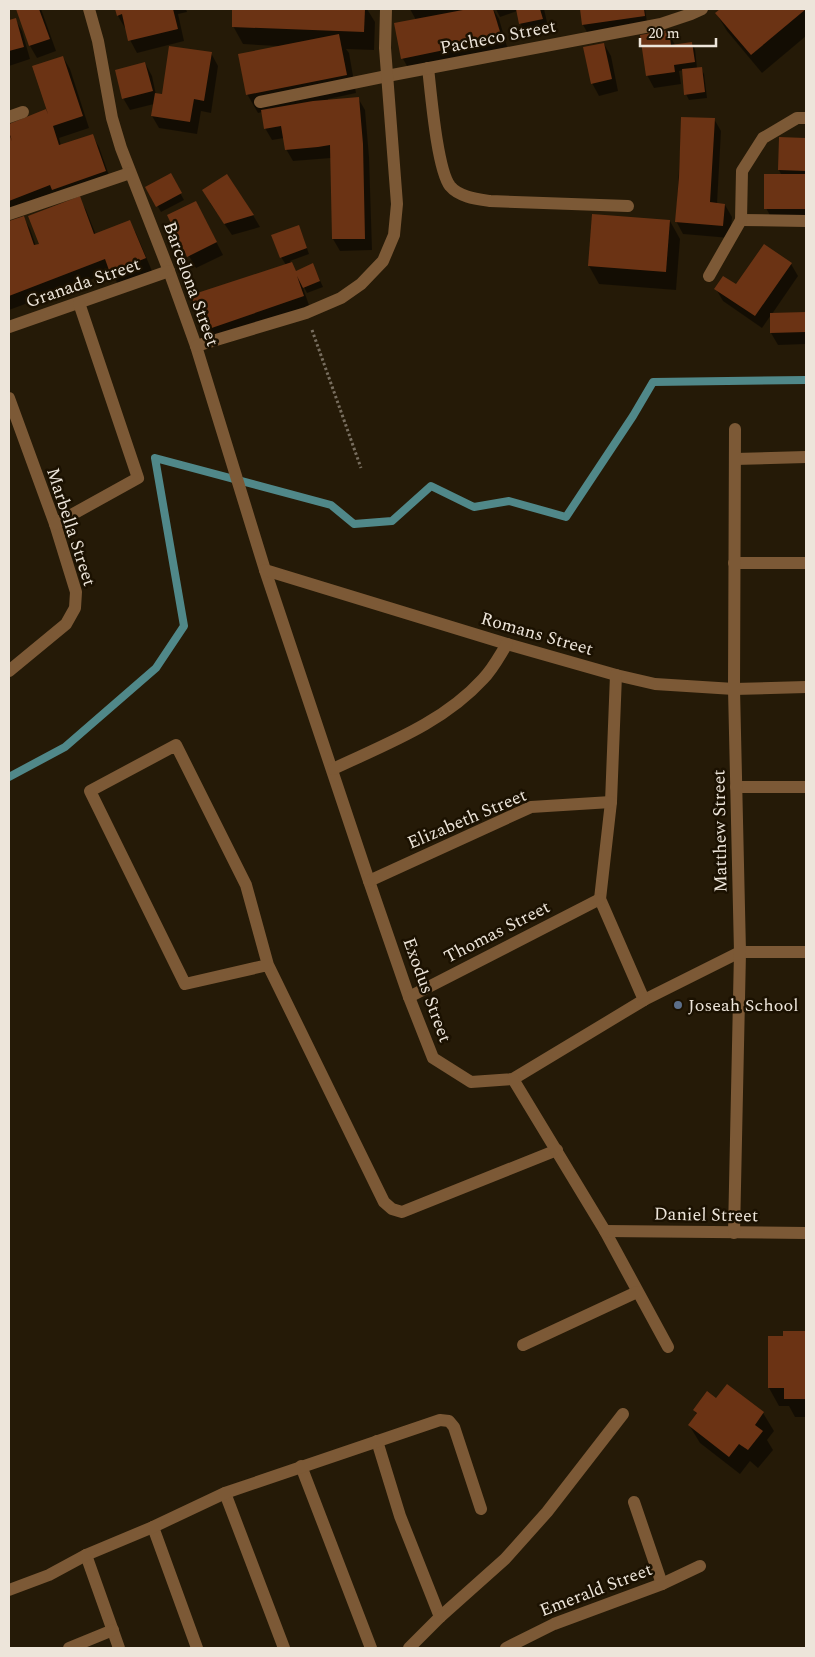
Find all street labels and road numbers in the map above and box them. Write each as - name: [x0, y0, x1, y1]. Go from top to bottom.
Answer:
- street label: Pacheco Street: [438, 13, 558, 61]
- street label: Barcelona Street: [156, 218, 226, 350]
- street label: Granada Street: [22, 251, 144, 315]
- street label: Marbella Street: [39, 464, 103, 590]
- street label: Romans Street: [478, 605, 596, 663]
- street label: Matthew Street: [705, 769, 735, 893]
- street label: Elizabeth Street: [403, 782, 531, 856]
- street label: Thomas Street: [439, 894, 555, 970]
- street label: Exodus Street: [396, 934, 458, 1046]
- street label: Daniel Street: [654, 1201, 758, 1229]
- street label: Emerald Street: [536, 1556, 656, 1624]

